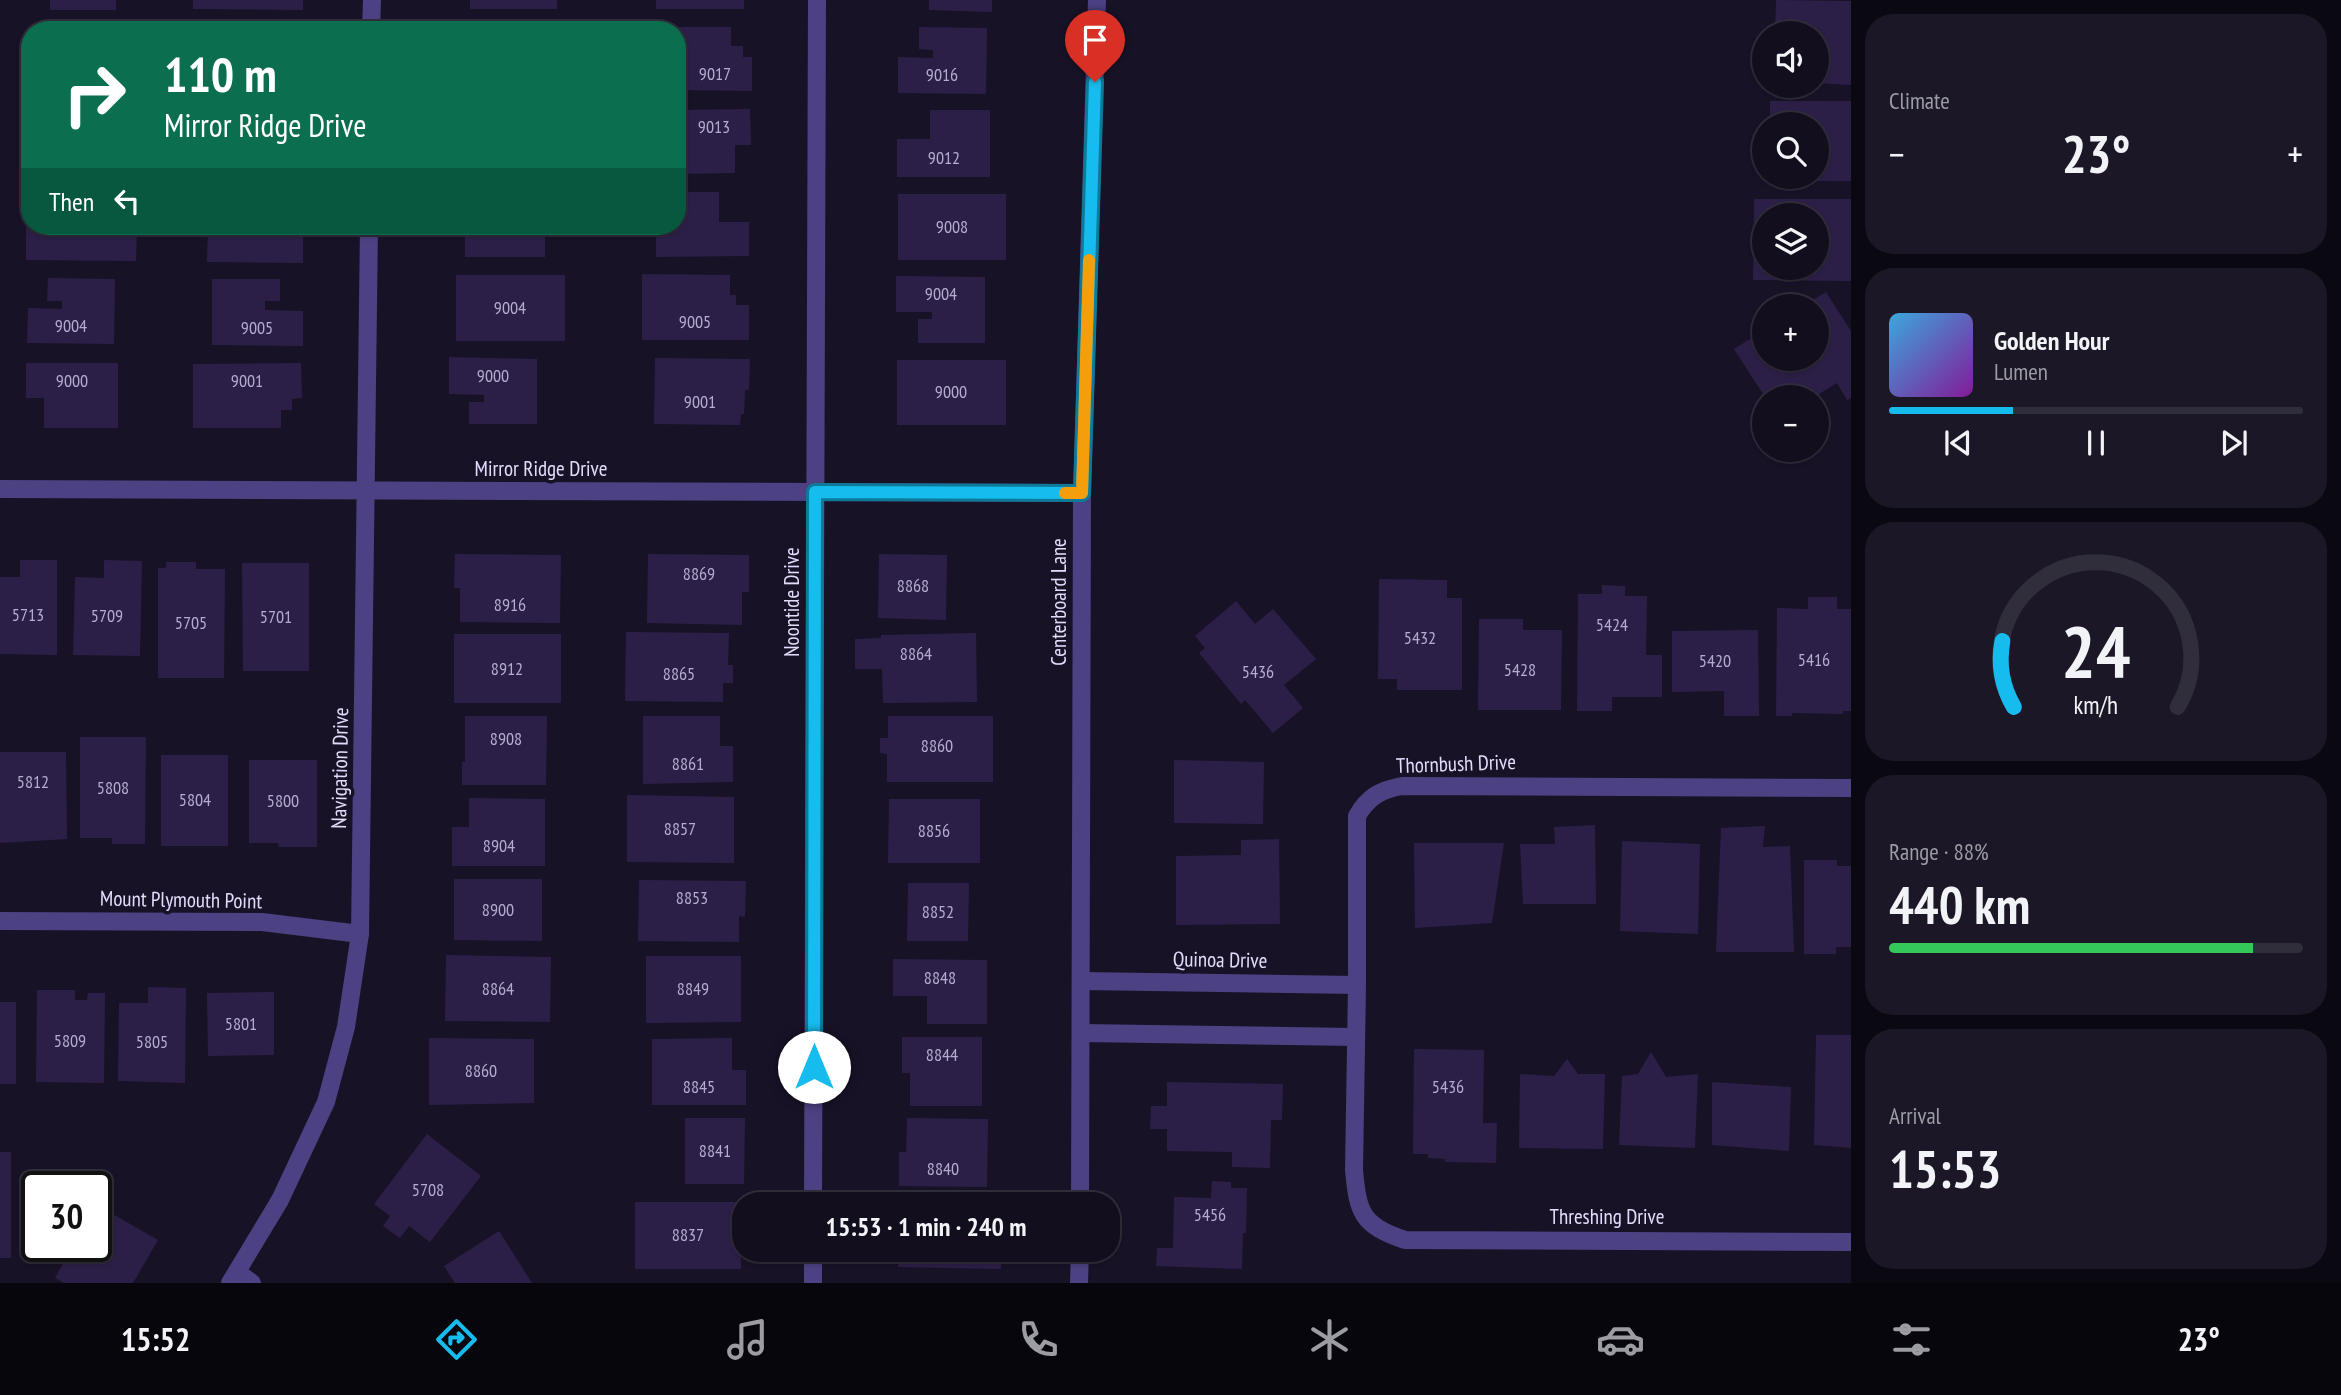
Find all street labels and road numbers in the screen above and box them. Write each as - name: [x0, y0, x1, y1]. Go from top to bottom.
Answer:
- street label: Mirror Ridge Drive: [475, 455, 607, 482]
- street label: Centerboard Lane: [1045, 538, 1072, 666]
- street label: Noontide Drive: [778, 547, 805, 657]
- street label: Navigation Drive: [325, 707, 354, 829]
- street label: Thornbush Drive: [1396, 748, 1516, 779]
- street label: Mount Plymouth Point: [100, 885, 262, 914]
- street label: Quinoa Drive: [1173, 945, 1267, 974]
- street label: Threshing Drive: [1550, 1203, 1664, 1230]

